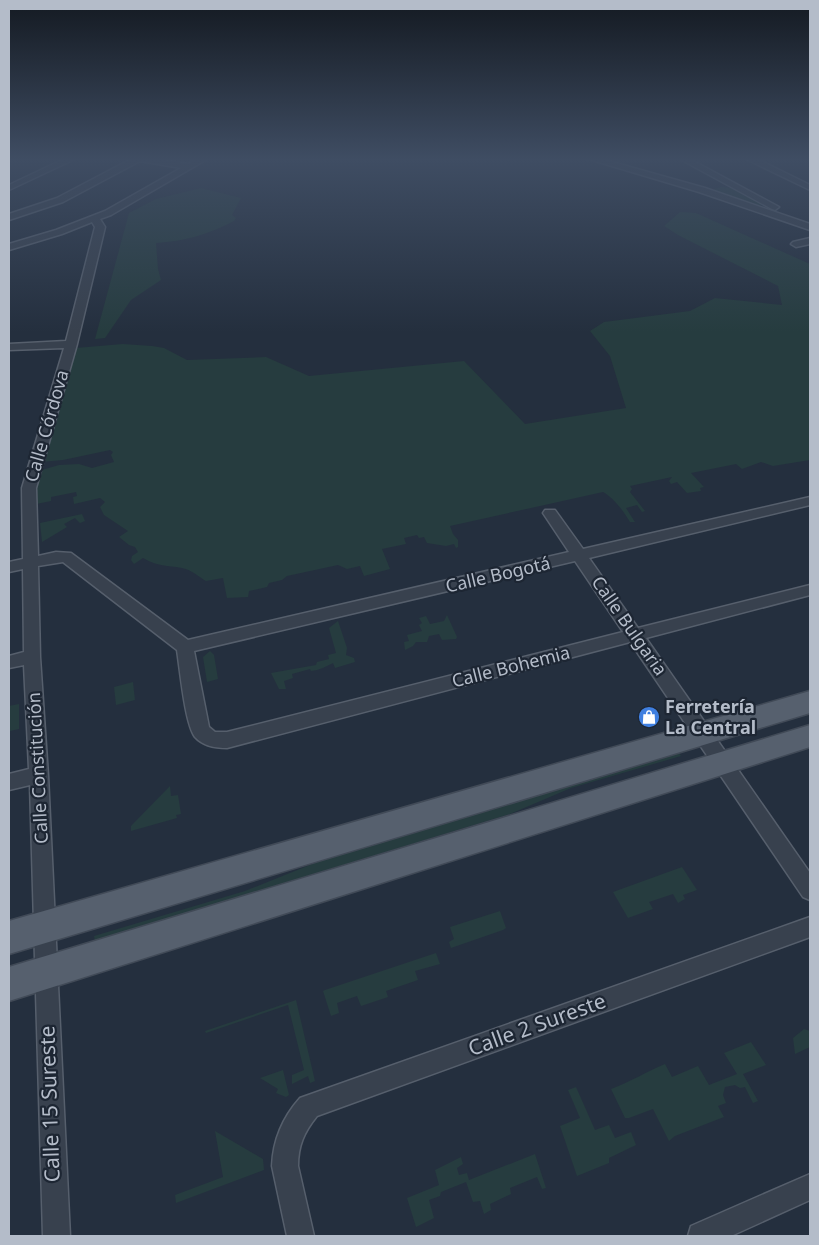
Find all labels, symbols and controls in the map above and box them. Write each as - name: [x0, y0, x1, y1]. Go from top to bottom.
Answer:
- street label: Calle Córdova: [19, 367, 74, 485]
- street label: Calle Bogotá: [443, 550, 552, 598]
- street label: Calle Bulgaria: [587, 571, 673, 680]
- street label: Calle Bohemia: [449, 640, 572, 692]
- street label: Calle Constitución: [21, 692, 53, 844]
- place label: Ferretería La Central: [665, 694, 756, 739]
- shop icon: Ferretería La Central: [637, 705, 661, 729]
- street label: Calle 2 Sureste: [464, 986, 609, 1062]
- street label: Calle 15 Sureste: [32, 1025, 66, 1183]

